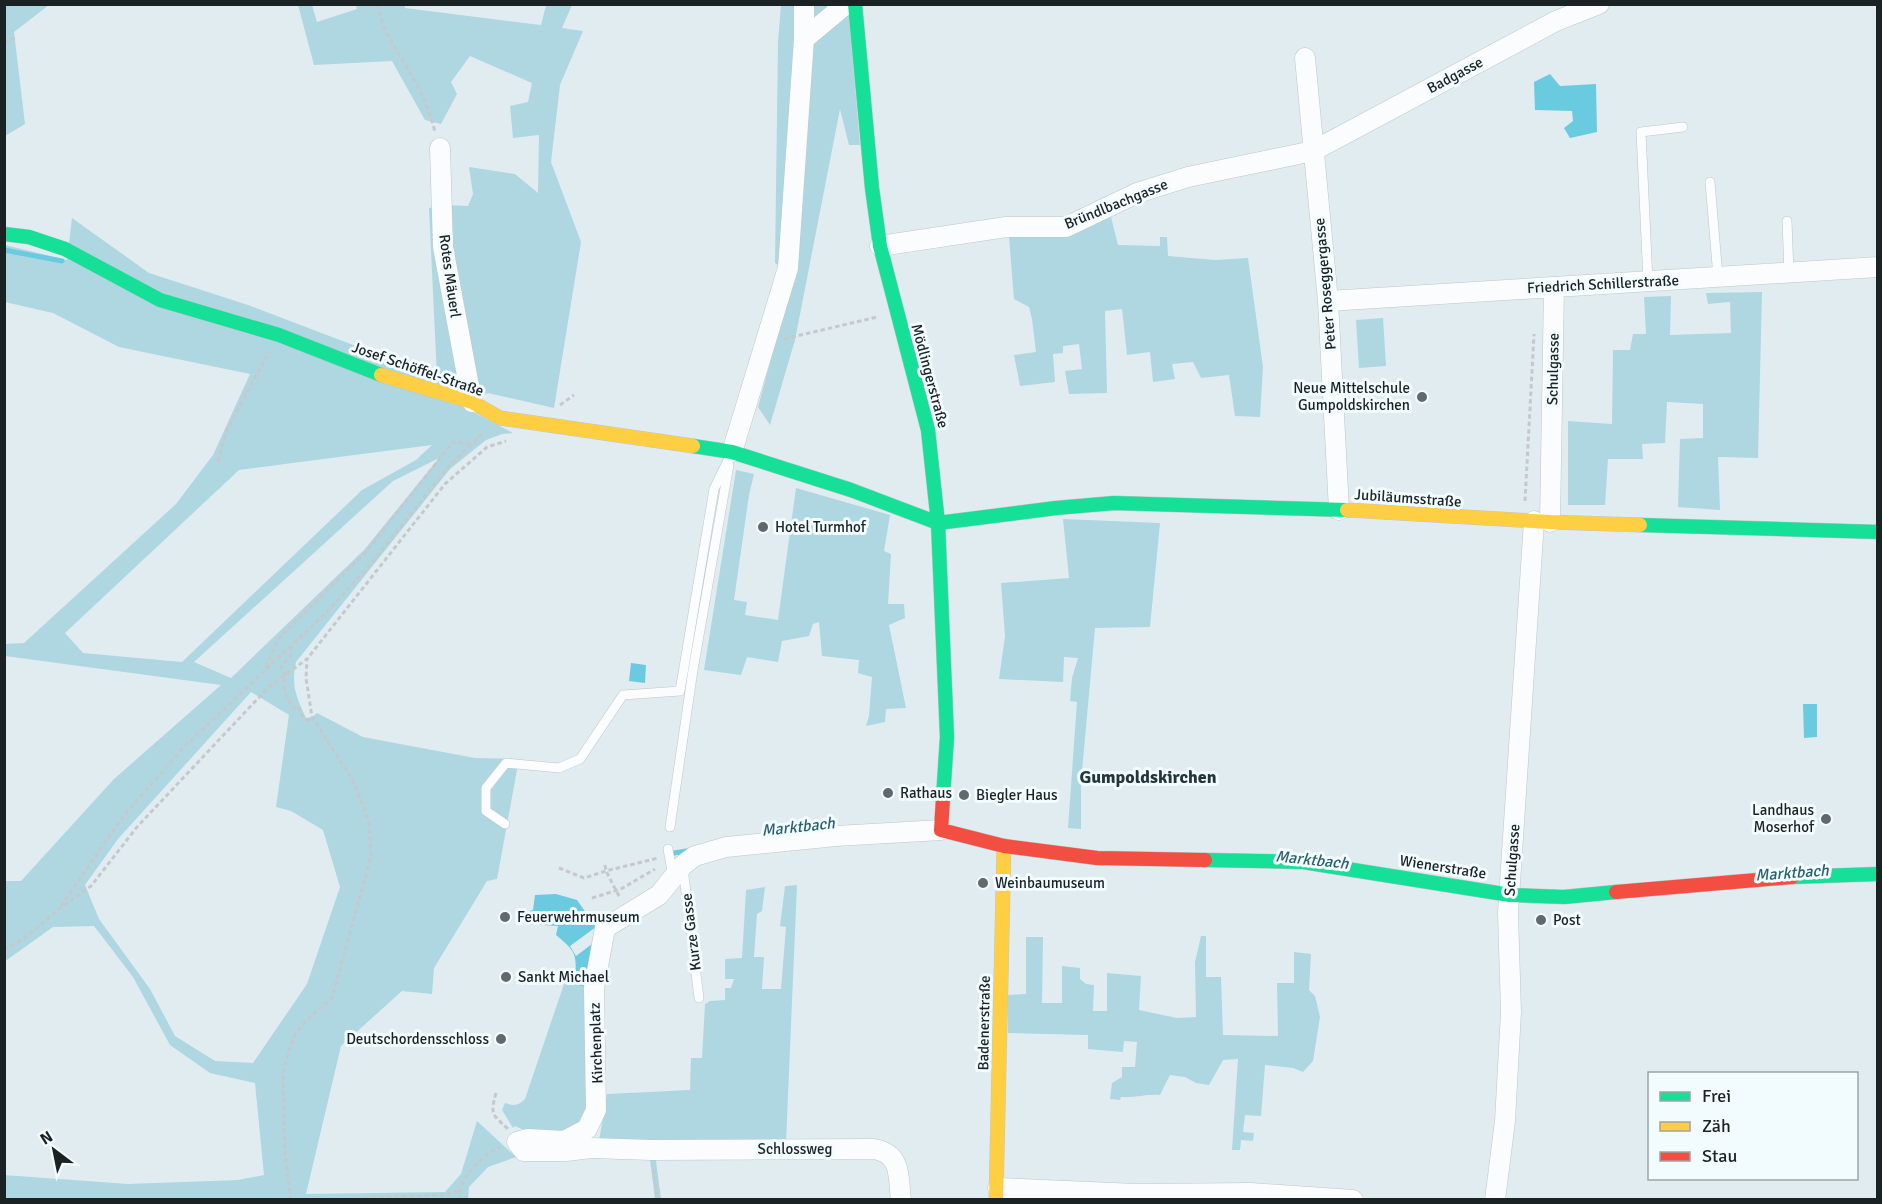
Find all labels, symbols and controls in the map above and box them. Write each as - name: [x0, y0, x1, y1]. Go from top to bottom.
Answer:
- street label: Badgasse: [1424, 53, 1486, 97]
- street label: Bründlbachgasse: [1062, 175, 1170, 233]
- street label: Peter Roseggergasse: [1310, 217, 1340, 351]
- street label: Rotes Mäuerl: [435, 233, 465, 319]
- street label: Friedrich Schillerstraße: [1527, 271, 1679, 297]
- street label: Mödlingerstraße: [907, 322, 953, 430]
- street label: Schulgasse: [1543, 333, 1563, 405]
- street label: Josef Schöffel-Straße: [350, 338, 486, 400]
- place label: Neue Mittelschule Gumpoldskirchen: [1293, 379, 1410, 414]
- marker: Neue Mittelschule Gumpoldskirchen: [1415, 390, 1429, 404]
- street label: Jubiläumsstraße: [1354, 485, 1462, 511]
- place label: Hotel Turmhof: [775, 518, 867, 536]
- marker: Hotel Turmhof: [756, 520, 770, 534]
- district label: Gumpoldskirchen: [1079, 766, 1217, 788]
- place label: Rathaus: [900, 784, 953, 802]
- marker: Rathaus: [881, 786, 895, 800]
- place label: Biegler Haus: [976, 786, 1058, 804]
- marker: Biegler Haus: [957, 788, 971, 802]
- place label: Landhaus Moserhof: [1752, 801, 1815, 836]
- marker: Landhaus Moserhof: [1819, 812, 1833, 826]
- water label: Marktbach: [761, 813, 837, 841]
- street label: Schulgasse: [1501, 823, 1523, 897]
- water label: Marktbach: [1274, 846, 1351, 874]
- street label: Wienerstraße: [1398, 851, 1488, 883]
- water label: Marktbach: [1755, 860, 1831, 886]
- place label: Weinbaumuseum: [995, 874, 1105, 892]
- marker: Weinbaumuseum: [976, 876, 990, 890]
- street label: Kurze Gasse: [677, 892, 705, 972]
- place label: Feuerwehrmuseum: [517, 908, 640, 926]
- marker: Feuerwehrmuseum: [498, 910, 512, 924]
- place label: Post: [1553, 911, 1581, 929]
- marker: Post: [1534, 913, 1548, 927]
- place label: Sankt Michael: [518, 968, 609, 986]
- marker: Sankt Michael: [499, 970, 513, 984]
- street label: Badenerstraße: [974, 975, 994, 1071]
- street label: Kirchenplatz: [586, 1002, 606, 1084]
- place label: Deutschordensschloss: [346, 1030, 489, 1048]
- marker: Deutschordensschloss: [494, 1032, 508, 1046]
- legend: [1648, 1072, 1858, 1180]
- text: Frei: [1702, 1085, 1731, 1107]
- text: Zäh: [1702, 1115, 1731, 1137]
- north arrow: [24, 1120, 84, 1180]
- text: N: [37, 1127, 57, 1150]
- street label: Schlossweg: [758, 1140, 832, 1158]
- text: Stau: [1702, 1145, 1737, 1167]

